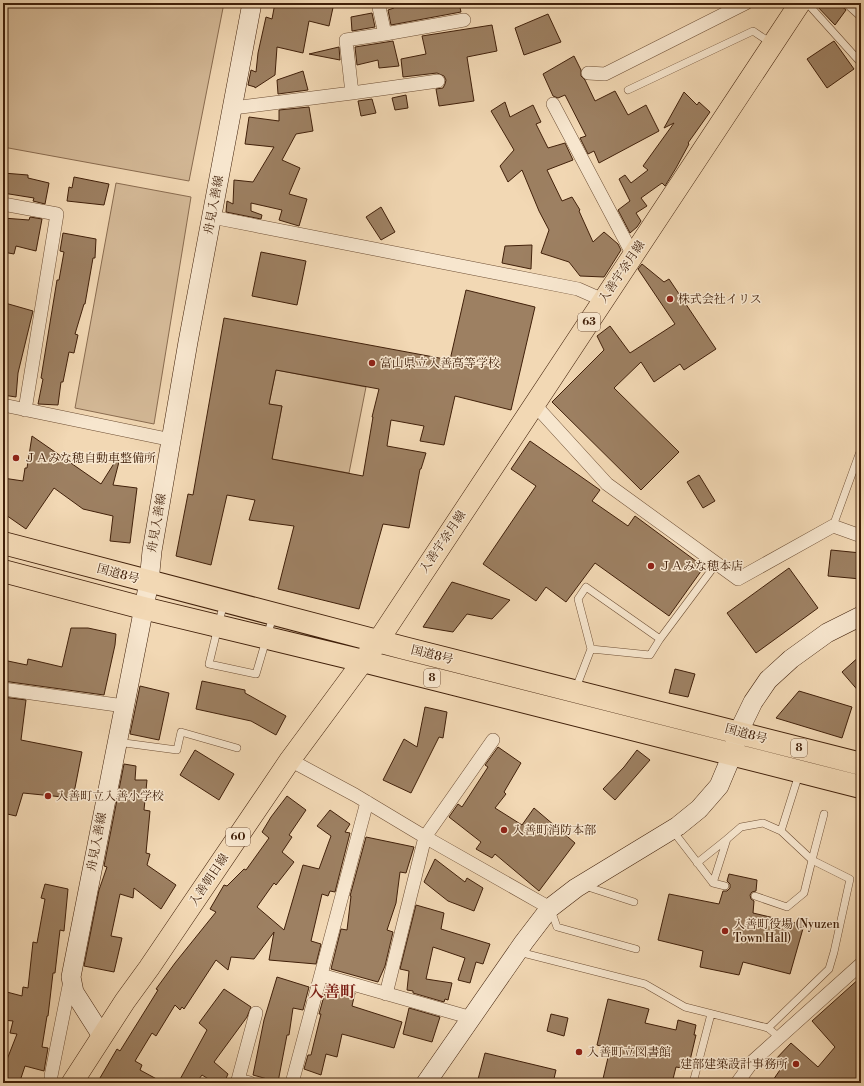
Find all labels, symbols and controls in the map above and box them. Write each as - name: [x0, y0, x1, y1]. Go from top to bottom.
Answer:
- street label: 舟見入善線: [201, 174, 227, 236]
- street label: 入善宇奈月線: [596, 238, 648, 306]
- place label: 株式会社イリス: [678, 292, 762, 307]
- marker: 株式会社イリス: [665, 294, 675, 304]
- road number: 63: [578, 313, 600, 331]
- place label: 富山県立入善高等学校: [380, 356, 500, 371]
- marker: 富山県立入善高等学校: [367, 358, 377, 368]
- place label: ＪＡみな穂自動車整備所: [24, 451, 156, 466]
- marker: ＪＡみな穂自動車整備所: [11, 453, 21, 463]
- street label: 舟見入善線: [144, 492, 170, 554]
- street label: 入善宇奈月線: [417, 508, 469, 576]
- place label: ＪＡみな穂本店: [659, 559, 743, 574]
- street label: 国道8号: [95, 561, 141, 587]
- marker: ＪＡみな穂本店: [646, 561, 656, 571]
- street label: 国道8号: [409, 642, 455, 668]
- road number: 8: [424, 669, 440, 687]
- street label: 国道8号: [723, 721, 769, 747]
- road number: 8: [791, 739, 807, 757]
- place label: 入善町立入善小学校: [56, 789, 164, 804]
- marker: 入善町立入善小学校: [43, 791, 53, 801]
- street label: 舟見入善線: [84, 811, 110, 873]
- place label: 入善町消防本部: [512, 823, 596, 838]
- marker: 入善町消防本部: [499, 825, 509, 835]
- road number: 60: [226, 828, 250, 846]
- street label: 入善朝日線: [186, 851, 232, 909]
- place label: 入善町役場 (Nyuzen Town Hall): [733, 917, 840, 946]
- marker: 入善町役場 (Nyuzen Town Hall): [720, 926, 730, 936]
- district label: 入善町: [308, 982, 356, 1002]
- place label: 入善町立図書館: [587, 1045, 671, 1060]
- marker: 入善町立図書館: [574, 1047, 584, 1057]
- place label: 建部建築設計事務所: [680, 1057, 788, 1072]
- marker: 建部建築設計事務所: [791, 1059, 801, 1069]

